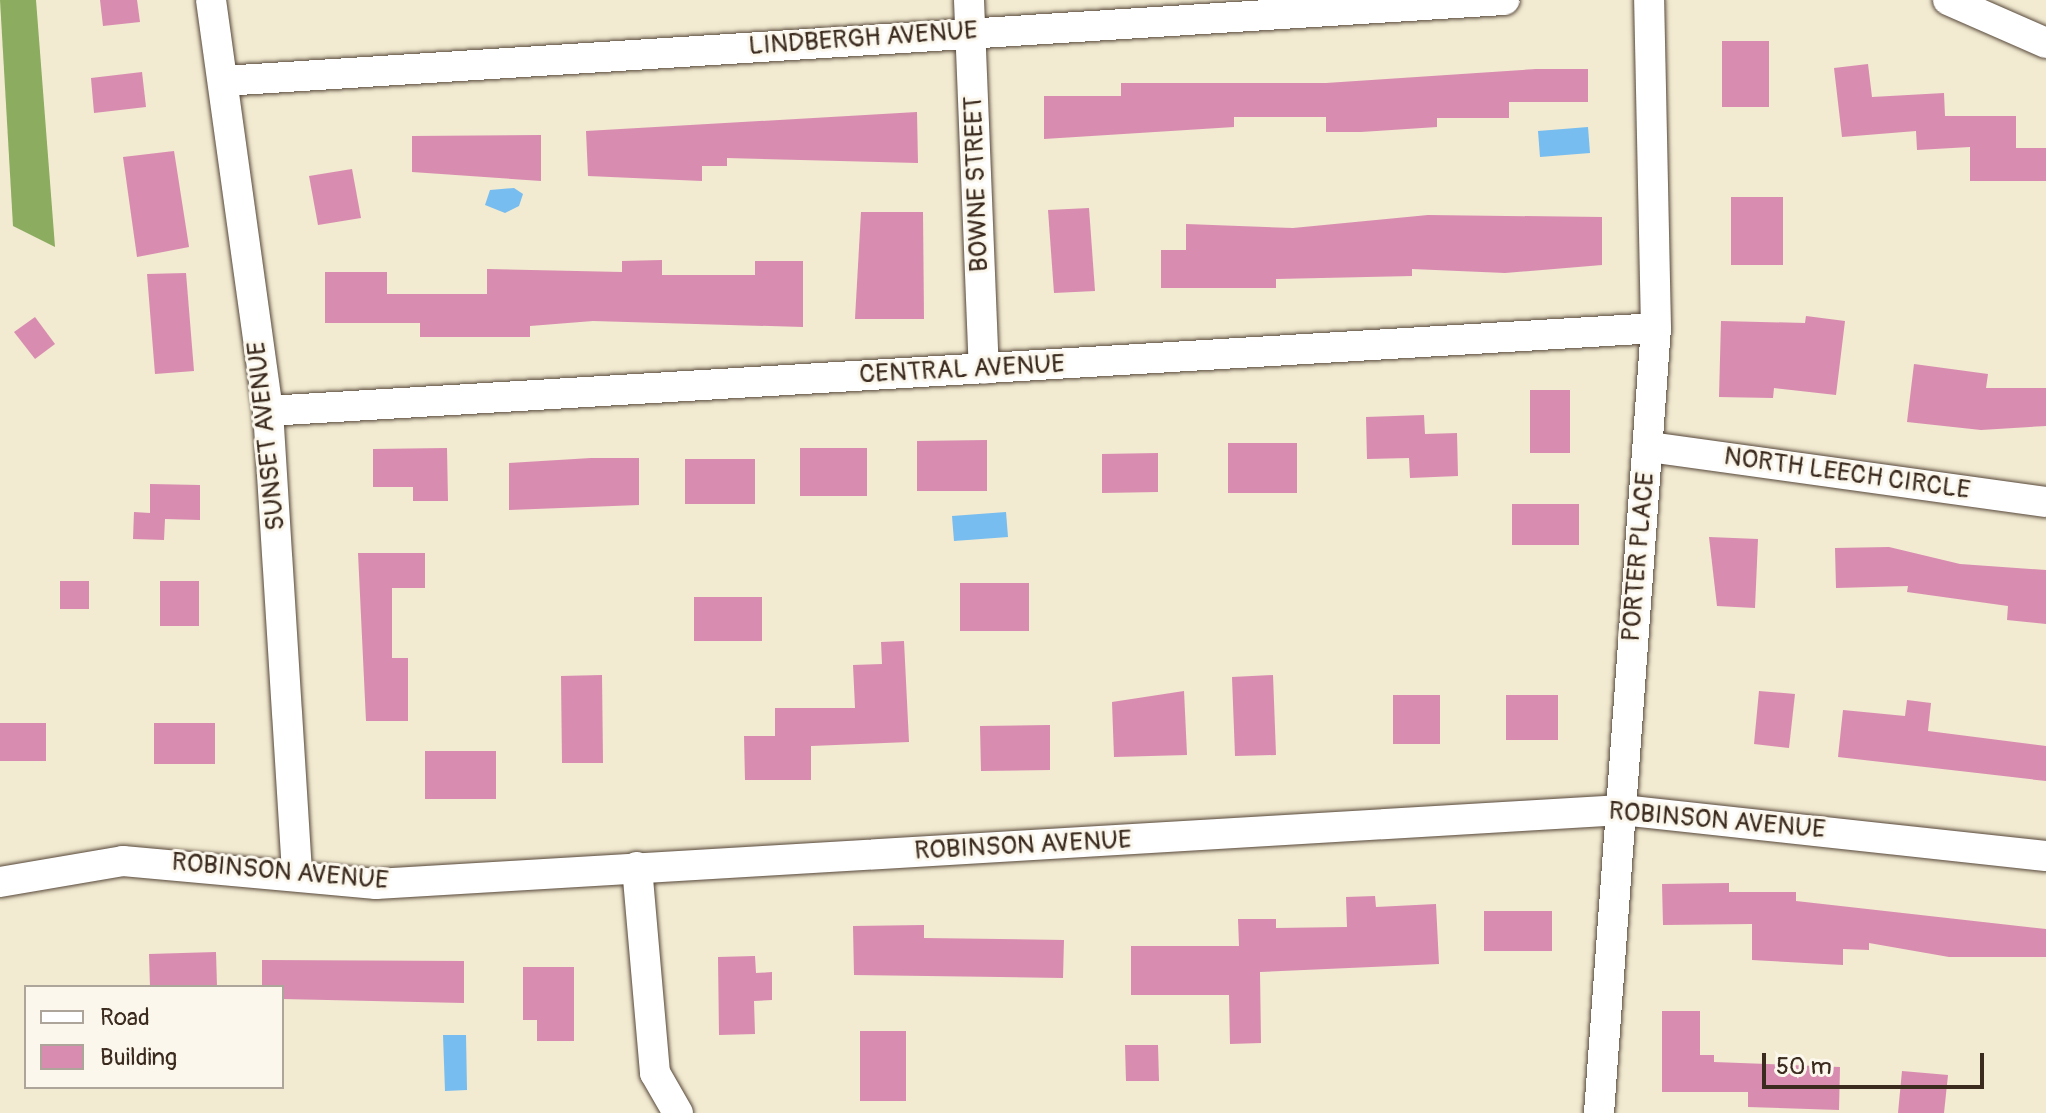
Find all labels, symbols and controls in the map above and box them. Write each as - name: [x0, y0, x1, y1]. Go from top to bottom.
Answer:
- street label: LINDBERGH AVENUE: [747, 15, 979, 63]
- street label: BOWNE STREET: [958, 95, 996, 273]
- street label: SUNSET AVENUE: [242, 340, 292, 532]
- street label: CENTRAL AVENUE: [858, 349, 1066, 391]
- street label: NORTH LEECH CIRCLE: [1722, 441, 1972, 507]
- street label: PORTER PLACE: [1616, 471, 1662, 643]
- street label: ROBINSON AVENUE: [1607, 796, 1827, 846]
- street label: ROBINSON AVENUE: [914, 825, 1132, 867]
- street label: ROBINSON AVENUE: [170, 847, 390, 897]
- legend: [24, 985, 284, 1089]
- text: Road: [100, 1003, 150, 1032]
- scale bar: [1766, 1037, 1988, 1087]
- text: Building: [100, 1043, 177, 1072]
- text: 50 m: [1776, 1052, 1832, 1081]

